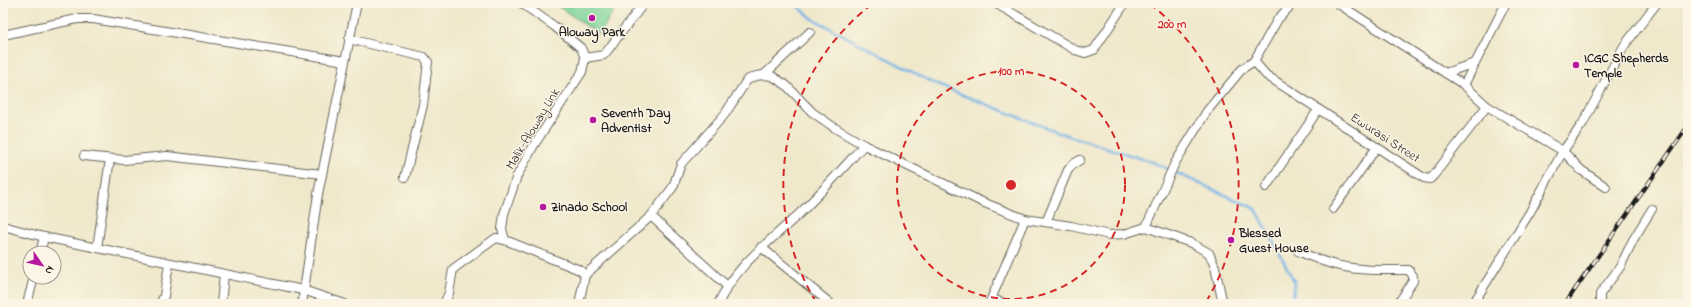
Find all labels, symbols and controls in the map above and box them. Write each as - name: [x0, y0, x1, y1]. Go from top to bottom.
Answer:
- marker: Aloway Park: [587, 13, 597, 23]
- text: 200 m: [1157, 16, 1187, 34]
- place label: Aloway Park: [559, 23, 626, 44]
- place label: ICGC Shepherds Temple: [1584, 49, 1669, 83]
- marker: ICGC Shepherds Temple: [1571, 60, 1581, 70]
- text: 100 m: [998, 63, 1025, 81]
- street label: Malik-Aloway Link: [501, 84, 566, 174]
- place label: Seventh Day Adventist: [601, 104, 670, 138]
- street label: Ewurasi Street: [1346, 108, 1424, 168]
- marker: Seventh Day Adventist: [588, 115, 598, 125]
- centre of rings: [1004, 178, 1018, 192]
- place label: Zinado School: [551, 198, 627, 217]
- marker: Zinado School: [538, 202, 548, 212]
- place label: Blessed Guest House: [1238, 224, 1310, 258]
- marker: Blessed Guest House: [1226, 235, 1236, 245]
- north arrow: [22, 245, 62, 285]
- text: N: [41, 262, 58, 278]

